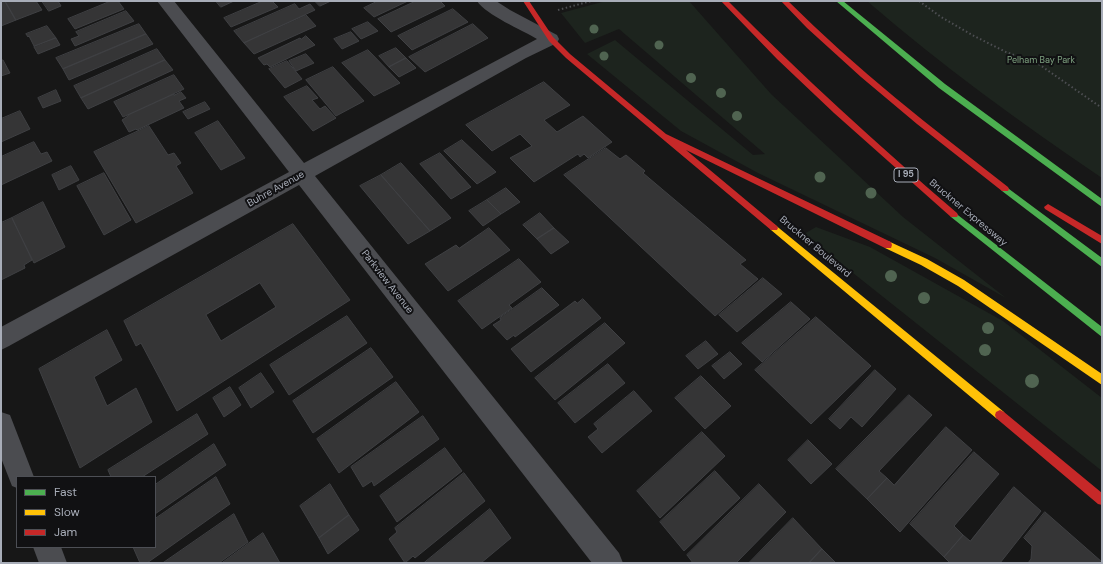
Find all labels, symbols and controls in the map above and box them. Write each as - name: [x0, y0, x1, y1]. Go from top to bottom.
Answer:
- park label: Pelham Bay Park: [1007, 56, 1075, 66]
- street label: Buhre Avenue: [245, 168, 307, 210]
- road number: I 95: [894, 168, 918, 182]
- street label: Bruckner Expressway: [927, 177, 1009, 249]
- street label: Bruckner Boulevard: [777, 214, 853, 280]
- street label: Parkview Avenue: [359, 248, 415, 316]
- legend: [16, 476, 156, 548]
- text: Fast: [54, 484, 77, 500]
- text: Slow: [54, 504, 80, 520]
- text: Jam: [54, 524, 77, 540]

